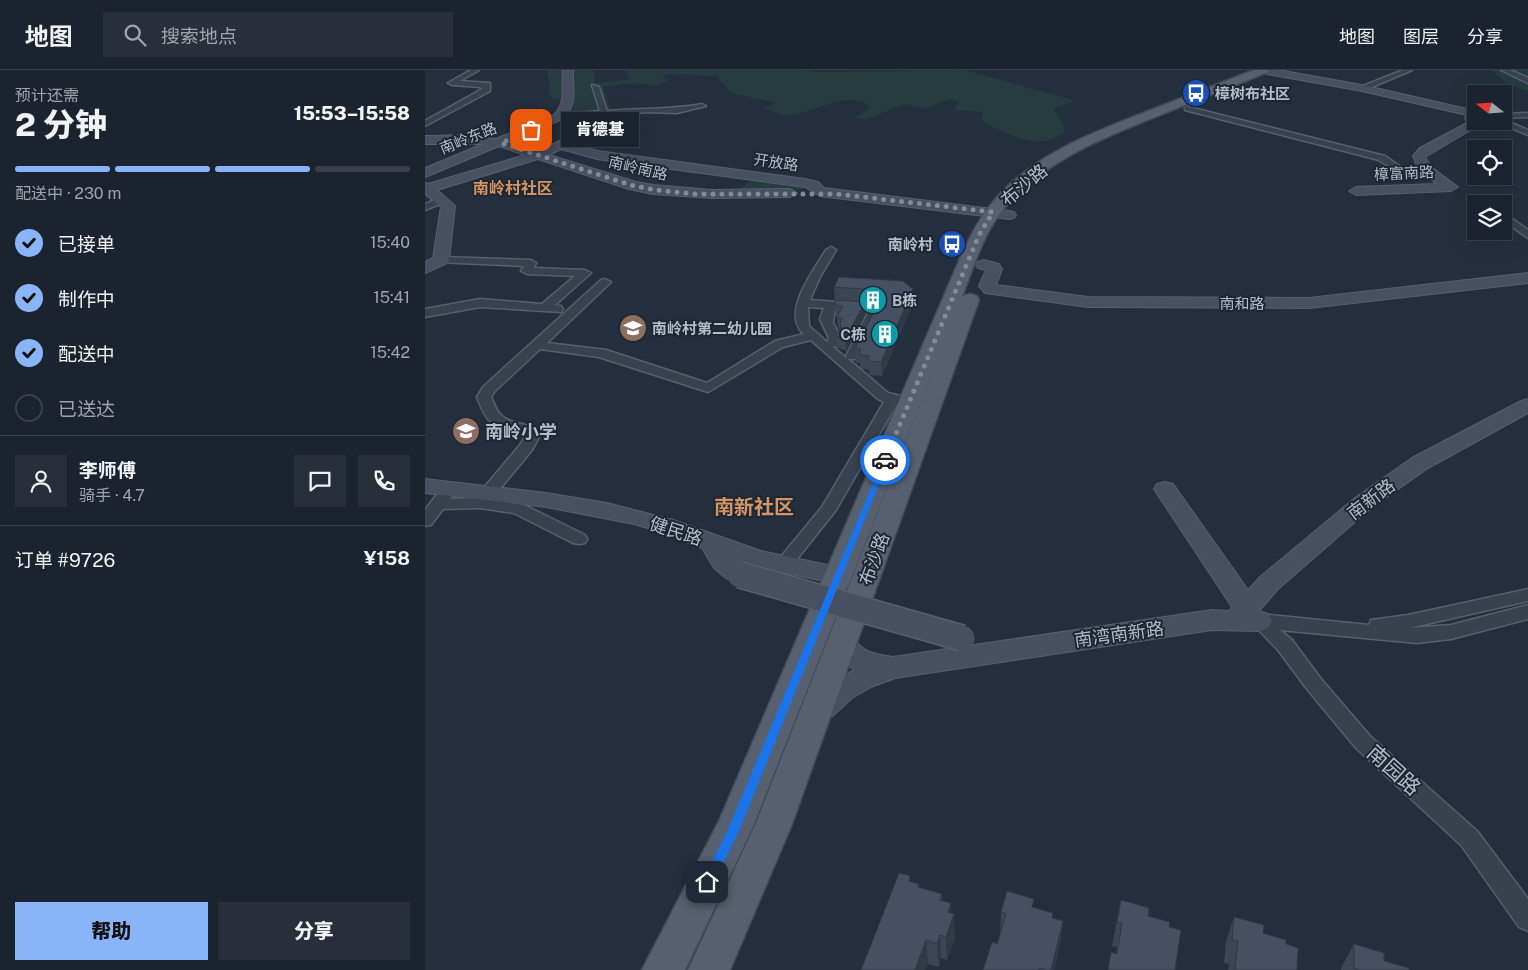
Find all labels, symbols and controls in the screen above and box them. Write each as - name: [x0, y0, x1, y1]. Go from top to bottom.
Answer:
- search box: [103, 12, 453, 57]
- icon: search: [121, 21, 149, 49]
- text: 地图: [25, 22, 73, 50]
- text: 搜索地点: [161, 25, 237, 47]
- text: 地图: [1339, 26, 1375, 47]
- text: 图层: [1403, 26, 1439, 47]
- text: 分享: [1467, 26, 1503, 47]
- bus stop icon: 樟树布社区: [1181, 78, 1211, 108]
- place label: 樟树布社区: [1215, 85, 1290, 102]
- north arrow: [1467, 85, 1513, 130]
- map controls: [1467, 85, 1512, 240]
- text: 预计还需: [15, 86, 79, 105]
- text: 15:53–15:58: [294, 102, 410, 124]
- text: 2 分钟: [15, 106, 107, 143]
- pin: [510, 109, 552, 151]
- callout: 肯德基: [561, 112, 639, 148]
- icon: bag: [517, 116, 545, 144]
- street label: 南岭东路: [437, 119, 499, 157]
- text: 肯德基: [576, 120, 624, 139]
- button: locate: [1467, 140, 1512, 185]
- street label: 开放路: [753, 150, 799, 174]
- street label: 南岭南路: [607, 153, 669, 183]
- street label: 布沙路: [997, 160, 1051, 210]
- street label: 樟富南路: [1374, 163, 1434, 183]
- district label: 南岭村社区: [473, 179, 553, 198]
- text: 配送中 · 230 m: [15, 184, 121, 203]
- button: layers: [1467, 195, 1512, 240]
- icon: check: [15, 229, 43, 257]
- bus stop icon: 南岭村: [937, 229, 967, 259]
- text: 已接单: [58, 233, 115, 255]
- text: 15:40: [370, 233, 410, 252]
- place label: 南岭村: [888, 236, 933, 253]
- icon: check: [15, 284, 43, 312]
- building icon: B栋: [858, 285, 888, 315]
- text: 制作中: [58, 288, 115, 310]
- text: 15:41: [373, 288, 410, 307]
- place label: B栋: [892, 292, 917, 309]
- street label: 南和路: [1219, 295, 1265, 312]
- school or university icon: 南岭村第二幼儿园: [618, 313, 648, 343]
- building icon: C栋: [870, 319, 900, 349]
- place label: 南岭村第二幼儿园: [652, 320, 772, 337]
- place label: C栋: [840, 326, 866, 343]
- icon: check: [15, 339, 43, 367]
- text: 配送中: [58, 343, 115, 365]
- text: 15:42: [370, 343, 410, 362]
- text: 已送达: [58, 398, 115, 420]
- school or university icon: 南岭小学: [451, 416, 481, 446]
- place label: 南岭小学: [485, 421, 557, 442]
- courier: [860, 435, 910, 485]
- icon: car: [871, 446, 899, 474]
- button: person: [15, 455, 67, 507]
- button: chat: [294, 455, 346, 507]
- button: phone: [358, 455, 410, 507]
- text: 李师傅: [79, 459, 136, 481]
- street label: 南新路: [1343, 474, 1399, 524]
- text: 骑手 · 4.7: [79, 486, 145, 505]
- district label: 南新社区: [714, 495, 794, 519]
- street label: 健民路: [647, 513, 705, 549]
- street label: 布沙路: [855, 530, 893, 588]
- text: ¥158: [364, 547, 410, 569]
- text: 订单 #9726: [15, 549, 115, 571]
- street label: 南湾南新路: [1073, 617, 1165, 651]
- street label: 南园路: [1362, 740, 1426, 800]
- pin: [686, 861, 728, 903]
- icon: home: [693, 868, 721, 896]
- button: 帮助: [15, 902, 208, 960]
- button: 分享: [218, 902, 410, 960]

